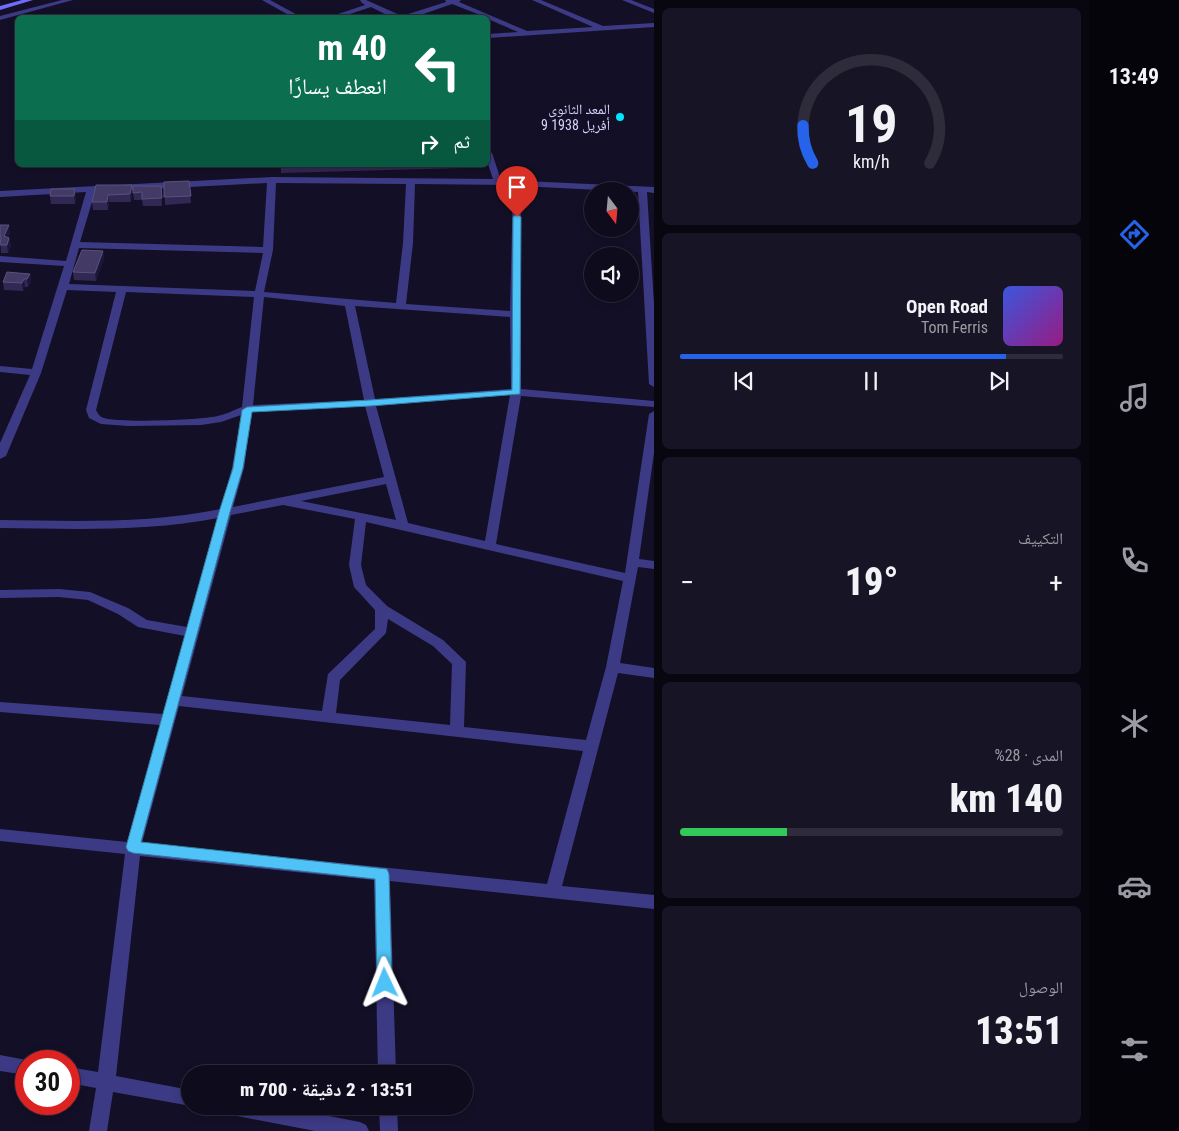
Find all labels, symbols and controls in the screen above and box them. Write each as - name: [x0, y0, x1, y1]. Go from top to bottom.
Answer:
- text: 40 m: [318, 28, 387, 69]
- icon: left: [405, 35, 470, 100]
- text: 13:49: [1109, 64, 1159, 89]
- text: انعطف يسارًا: [288, 74, 387, 99]
- text: 19: [845, 94, 898, 155]
- place label: المعد الثانوي 9 أفريل 1938: [541, 101, 610, 134]
- marker: المعد الثانوي 9 أفريل 1938: [614, 111, 626, 123]
- icon: right: [415, 130, 443, 158]
- text: ثم: [453, 130, 470, 153]
- text: km/h: [853, 151, 890, 172]
- pin: [496, 166, 538, 217]
- icon: arrive: [503, 173, 531, 201]
- north arrow: [584, 182, 639, 238]
- map controls: [584, 182, 639, 302]
- icon: directions: [1117, 217, 1152, 252]
- button: sound: [584, 247, 639, 302]
- text: Open Road: [906, 295, 988, 318]
- text: Tom Ferris: [921, 318, 988, 337]
- icon: previous: [730, 367, 758, 395]
- icon: pause: [857, 367, 885, 395]
- icon: next: [985, 367, 1013, 395]
- icon: music: [1117, 380, 1152, 415]
- text: التكييف: [1018, 529, 1063, 548]
- icon: phone: [1117, 543, 1152, 578]
- text: 19°: [845, 560, 898, 604]
- text: −: [680, 566, 694, 599]
- text: +: [1049, 566, 1063, 599]
- icon: climate: [1117, 706, 1152, 741]
- text: المدى · 28%: [995, 746, 1063, 765]
- text: 140 km: [950, 777, 1063, 821]
- icon: car: [1117, 869, 1152, 904]
- position arrow: [358, 956, 410, 1008]
- text: الوصول: [1019, 978, 1063, 997]
- text: 13:51: [975, 1009, 1063, 1053]
- icon: filters: [1117, 1032, 1152, 1067]
- speed limit sign: 30: [15, 1050, 80, 1115]
- text: 13:51 · 2 دقيقة · 700 m: [240, 1078, 414, 1101]

